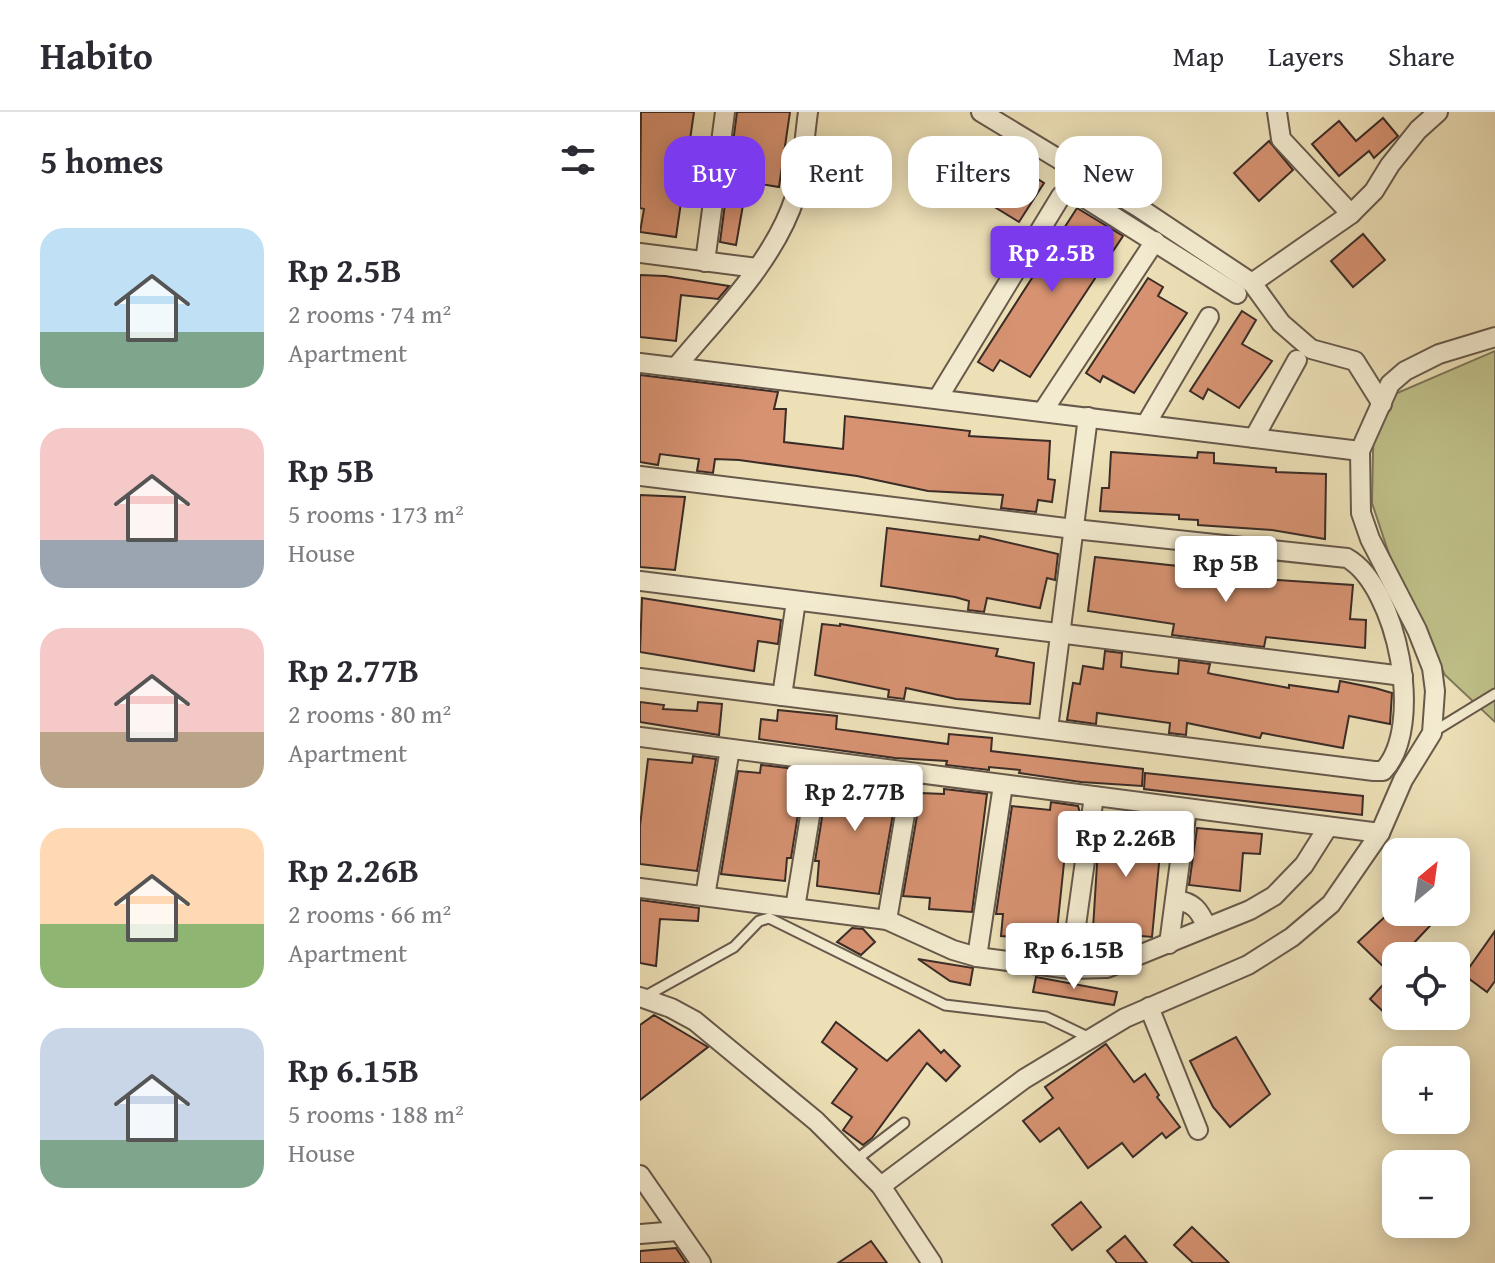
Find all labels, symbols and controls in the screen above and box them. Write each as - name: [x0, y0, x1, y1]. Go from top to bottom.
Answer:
- text: Habito: [40, 27, 153, 83]
- text: Map: [1173, 35, 1224, 76]
- text: Layers: [1268, 35, 1344, 76]
- text: Share: [1388, 35, 1455, 76]
- text: 5 homes: [40, 136, 164, 185]
- chip: Buy: [664, 136, 765, 208]
- chip: Rent: [781, 136, 892, 208]
- chip: Filters: [908, 136, 1039, 208]
- chip: New: [1055, 136, 1162, 208]
- icon: filters: [556, 138, 600, 182]
- pin: Rp 2.5B: [978, 226, 1126, 294]
- text: Rp 2.5B: [1009, 232, 1096, 271]
- text: Rp 2.5B: [288, 245, 402, 294]
- icon: home: [104, 260, 200, 356]
- text: 2 rooms · 74 m²: [288, 294, 451, 333]
- text: Apartment: [288, 333, 407, 372]
- text: Rp 5B: [288, 445, 375, 494]
- icon: home: [104, 460, 200, 556]
- text: 5 rooms · 173 m²: [288, 494, 464, 533]
- text: House: [288, 533, 355, 572]
- pin: Rp 5B: [1170, 536, 1282, 604]
- text: Rp 5B: [1193, 542, 1259, 581]
- text: Rp 2.77B: [288, 645, 419, 694]
- icon: home: [104, 660, 200, 756]
- text: 2 rooms · 80 m²: [288, 694, 451, 733]
- text: Apartment: [288, 733, 407, 772]
- pin: Rp 2.77B: [772, 765, 938, 833]
- text: Rp 2.77B: [805, 771, 905, 810]
- pin: Rp 2.26B: [1043, 811, 1209, 879]
- text: Rp 2.26B: [1076, 817, 1176, 856]
- north arrow: [1382, 838, 1470, 926]
- map controls: [1382, 838, 1470, 1238]
- text: Rp 2.26B: [288, 845, 419, 894]
- icon: home: [104, 860, 200, 956]
- text: 2 rooms · 66 m²: [288, 894, 451, 933]
- pin: Rp 6.15B: [991, 923, 1157, 991]
- text: Rp 6.15B: [1024, 929, 1124, 968]
- text: Apartment: [288, 933, 407, 972]
- button: locate: [1382, 942, 1470, 1030]
- text: Rp 6.15B: [288, 1045, 419, 1094]
- button: +: [1382, 1046, 1470, 1134]
- icon: home: [104, 1060, 200, 1156]
- text: 5 rooms · 188 m²: [288, 1094, 464, 1133]
- text: House: [288, 1133, 355, 1172]
- button: −: [1382, 1150, 1470, 1238]

